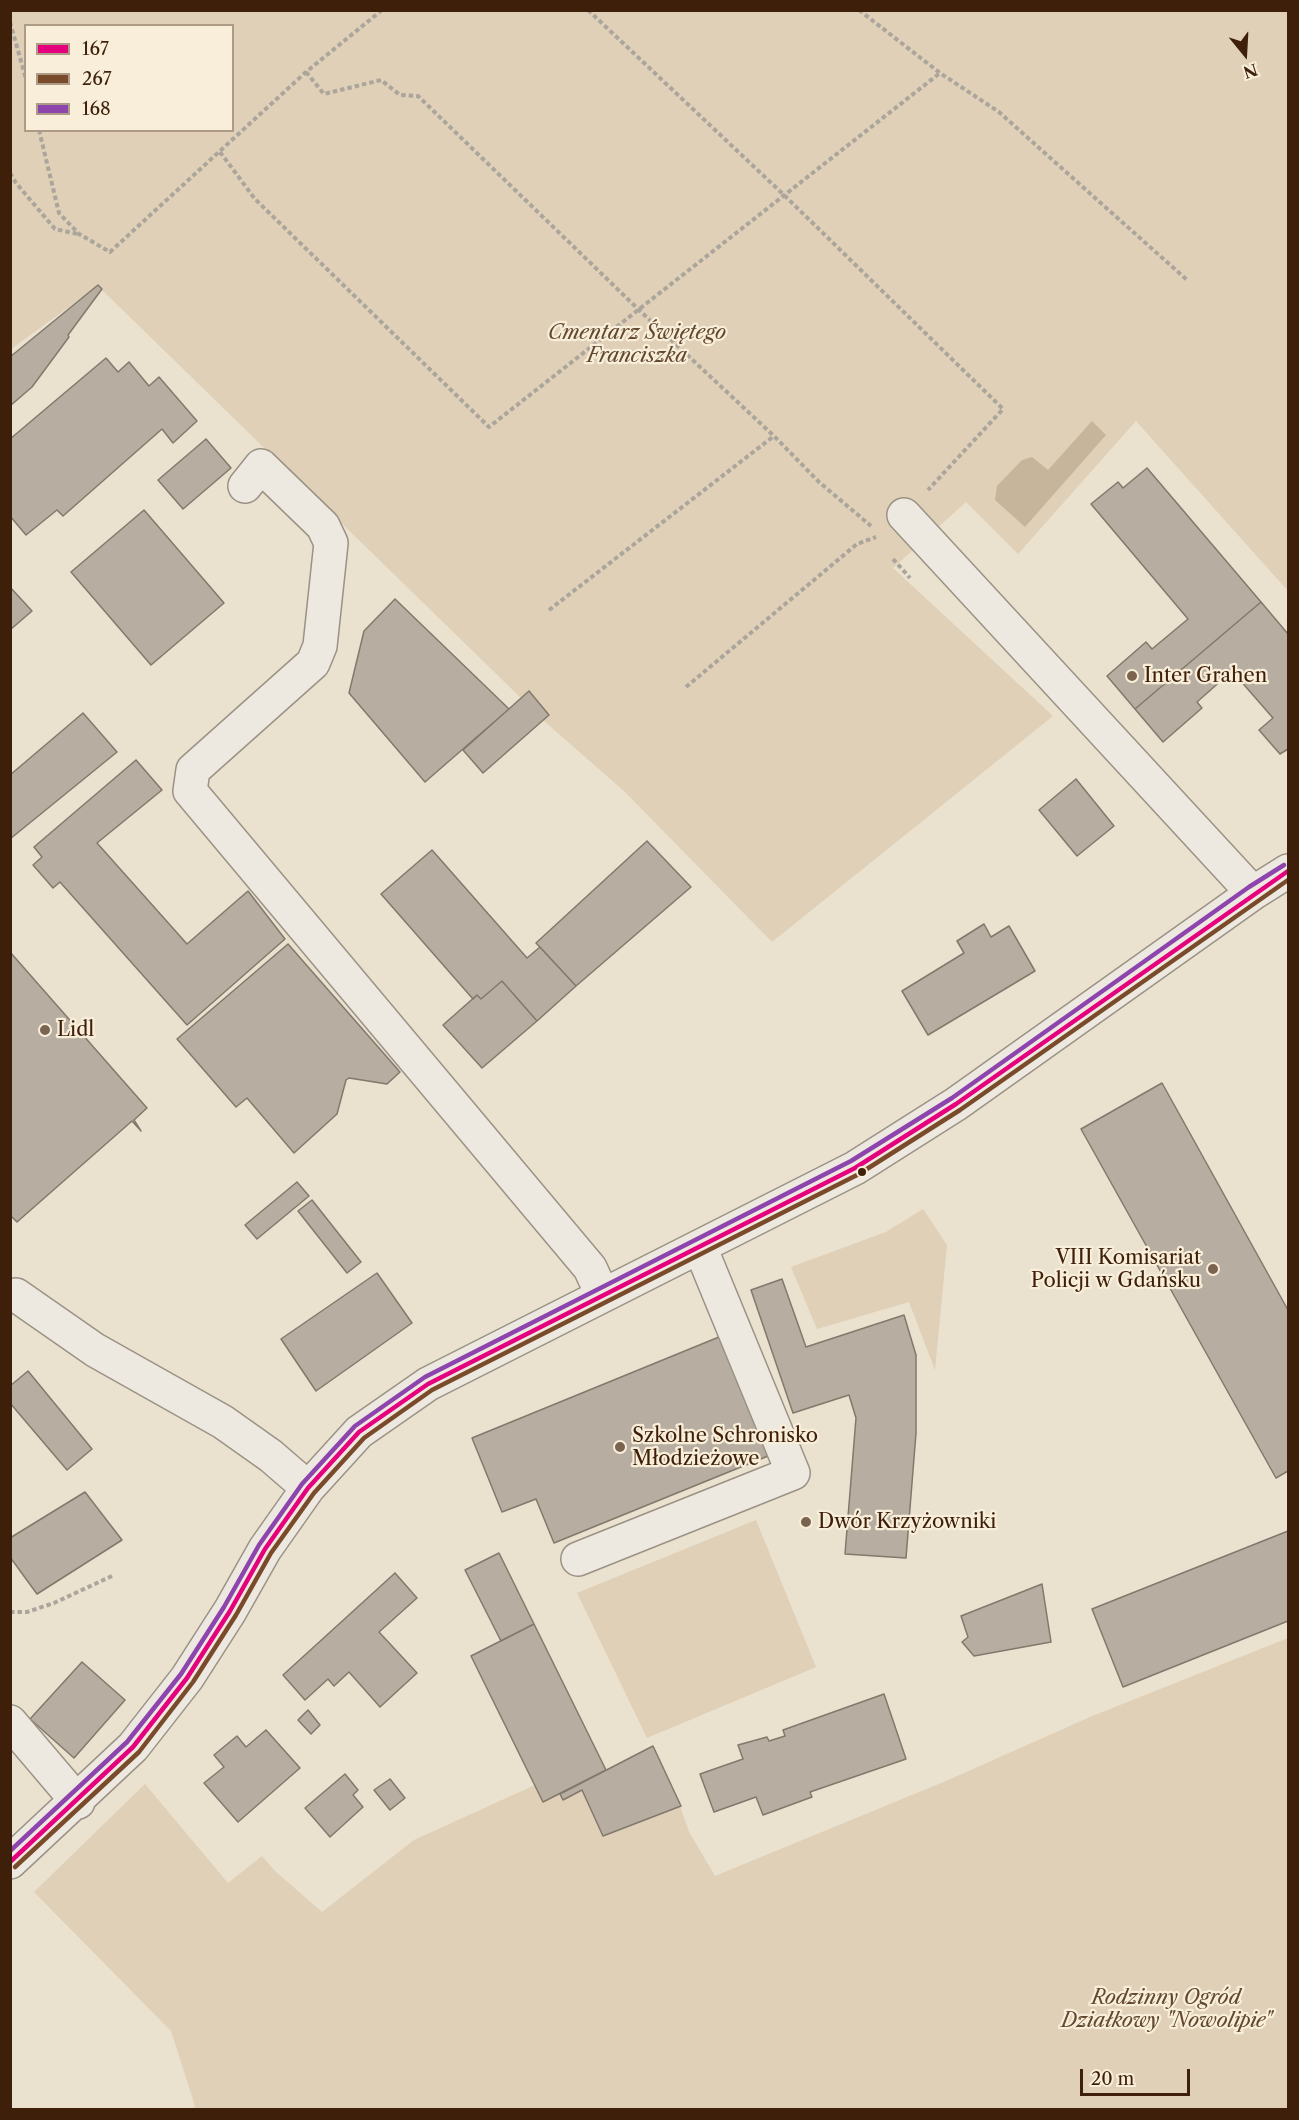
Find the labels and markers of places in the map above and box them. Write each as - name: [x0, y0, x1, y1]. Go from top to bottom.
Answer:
- place label: Inter Grahen: [1144, 664, 1267, 688]
- marker: Inter Grahen: [1125, 669, 1139, 683]
- place label: Lidl: [57, 1018, 94, 1042]
- marker: Lidl: [38, 1023, 52, 1037]
- unlabelled marker: [856, 1166, 868, 1178]
- place label: VIII Komisariat Policji w Gdańsku: [1031, 1246, 1201, 1293]
- marker: VIII Komisariat Policji w Gdańsku: [1206, 1262, 1220, 1276]
- place label: Szkolne Schronisko Młodzieżowe: [632, 1424, 818, 1471]
- marker: Szkolne Schronisko Młodzieżowe: [613, 1440, 627, 1454]
- place label: Dwór Krzyżowniki: [818, 1510, 996, 1534]
- marker: Dwór Krzyżowniki: [799, 1515, 813, 1529]

